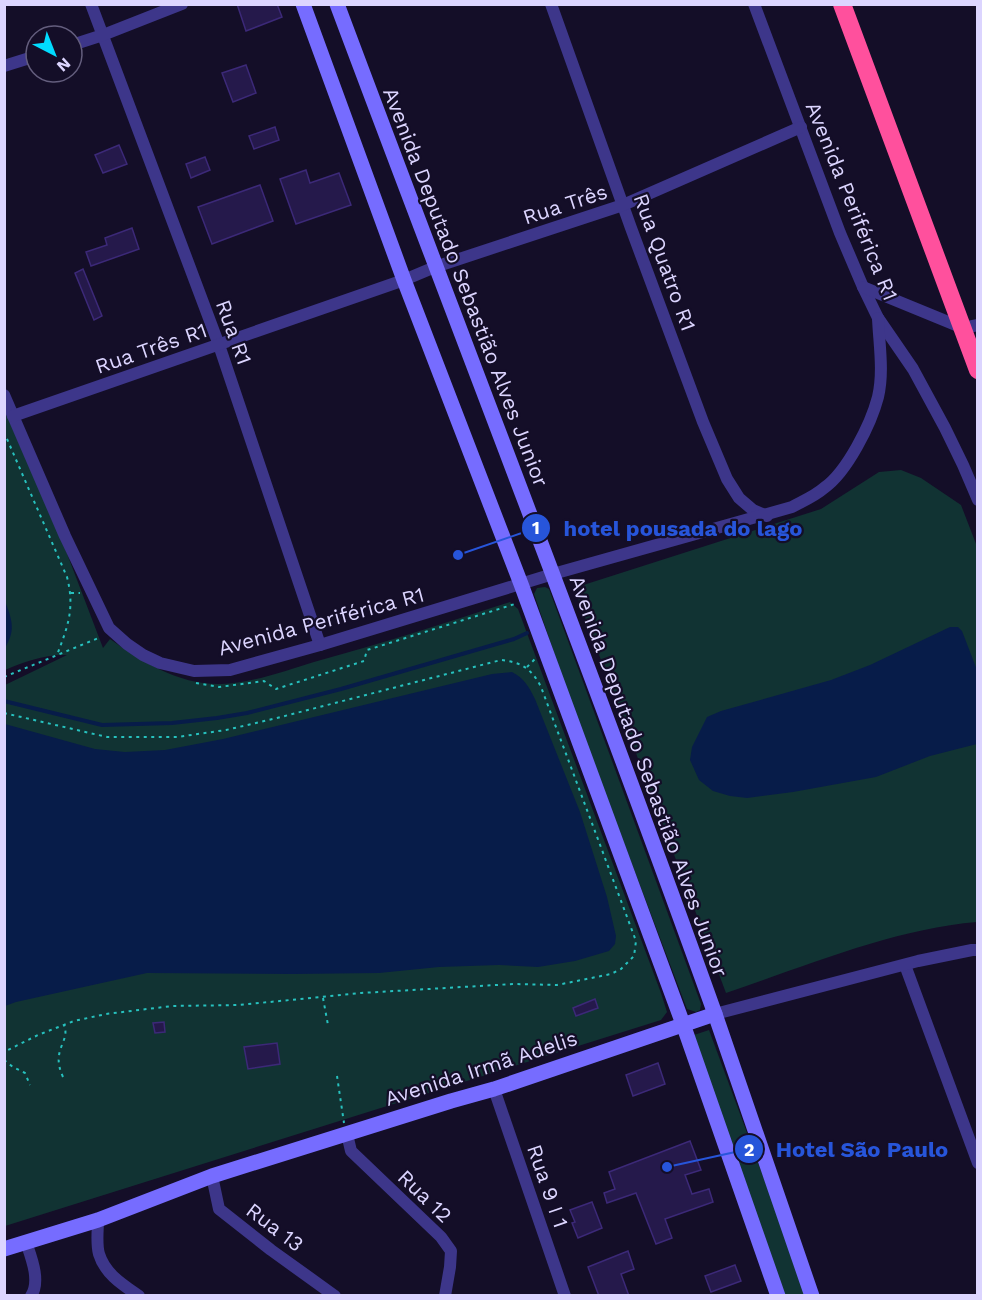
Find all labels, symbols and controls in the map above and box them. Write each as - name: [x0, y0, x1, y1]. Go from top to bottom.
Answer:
- north arrow: [24, 24, 84, 84]
- text: N: [53, 54, 74, 76]
- street label: Avenida Deputado Sebastião Alves Junior: [378, 84, 554, 490]
- street label: Avenida Periférica R1: [801, 98, 903, 304]
- street label: Rua Três: [520, 179, 610, 229]
- street label: Rua Quatro R1: [629, 190, 701, 334]
- street label: Rua R1: [211, 296, 257, 368]
- street label: Rua Três R1: [92, 317, 210, 379]
- callout: hotel pousada do lago: [521, 508, 814, 548]
- text: hotel pousada do lago: [564, 516, 802, 541]
- text: 1: [532, 517, 540, 538]
- street label: Avenida Deputado Sebastião Alves Junior: [564, 572, 734, 981]
- street label: Avenida Periférica R1: [215, 581, 427, 661]
- street label: Avenida Irmã Adelis: [382, 1025, 580, 1111]
- callout: Hotel São Paulo: [734, 1129, 961, 1169]
- text: Hotel São Paulo: [776, 1137, 948, 1162]
- text: 2: [744, 1139, 754, 1160]
- street label: Rua 9 I 1: [522, 1141, 574, 1231]
- street label: Rua 12: [393, 1164, 457, 1228]
- street label: Rua 13: [241, 1197, 309, 1257]

